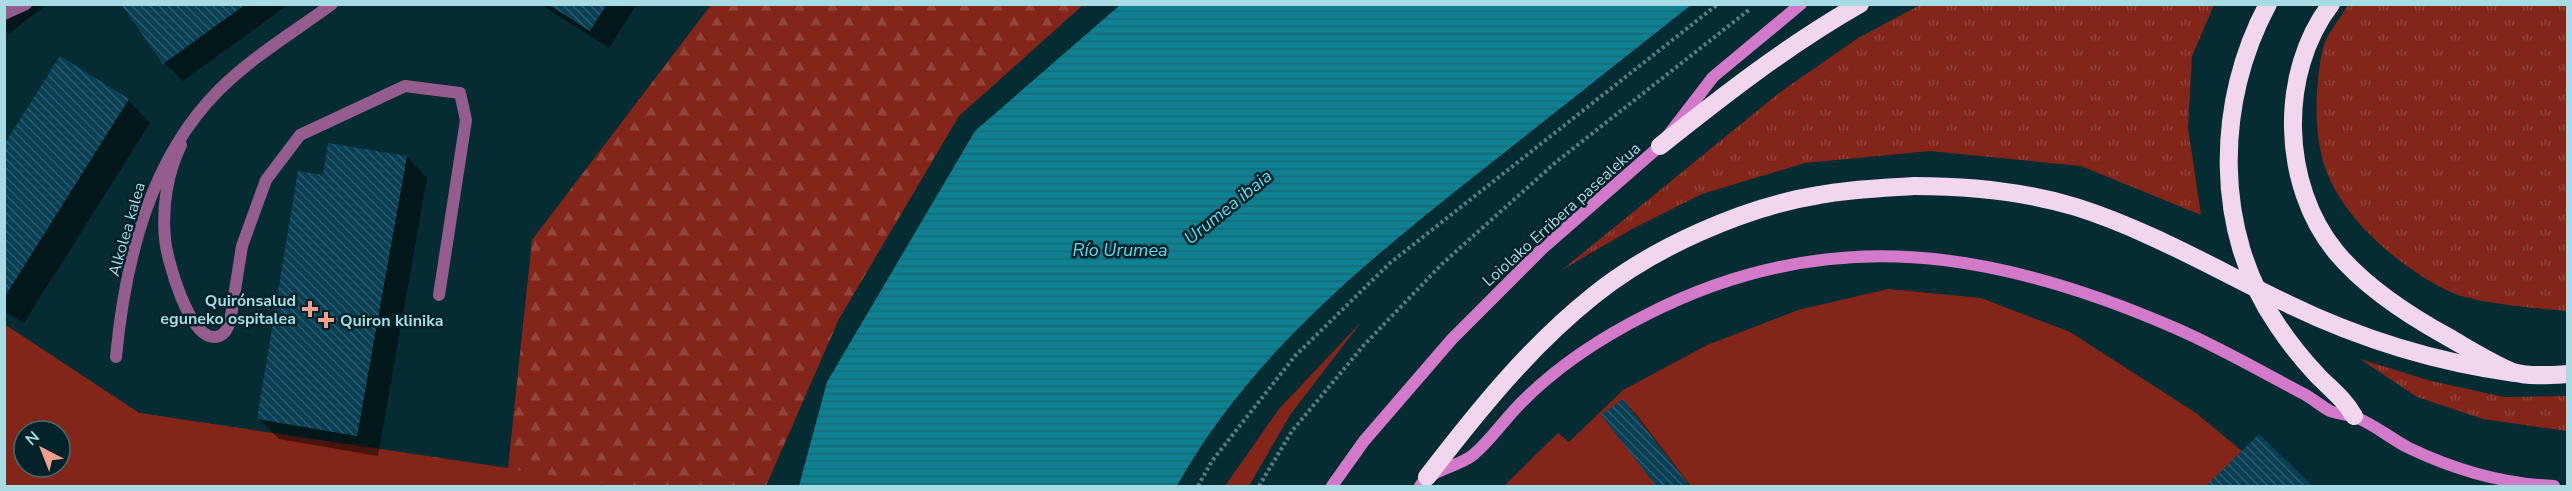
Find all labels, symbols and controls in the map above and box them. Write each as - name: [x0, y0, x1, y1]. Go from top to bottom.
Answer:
- street label: Loiolako Erribera pasealekua: [1478, 138, 1646, 292]
- water label: Urumea ibaia: [1179, 164, 1277, 250]
- street label: Alkolea kalea: [103, 180, 151, 279]
- water label: Río Urumea: [1072, 238, 1168, 262]
- place label: Quirónsalud eguneko ospitalea: [160, 290, 296, 330]
- marker: Quirónsalud eguneko ospitalea: [301, 300, 319, 318]
- place label: Quiron klinika: [340, 310, 443, 332]
- marker: Quiron klinika: [317, 311, 335, 329]
- north arrow: [12, 419, 72, 479]
- text: N: [21, 426, 44, 451]

